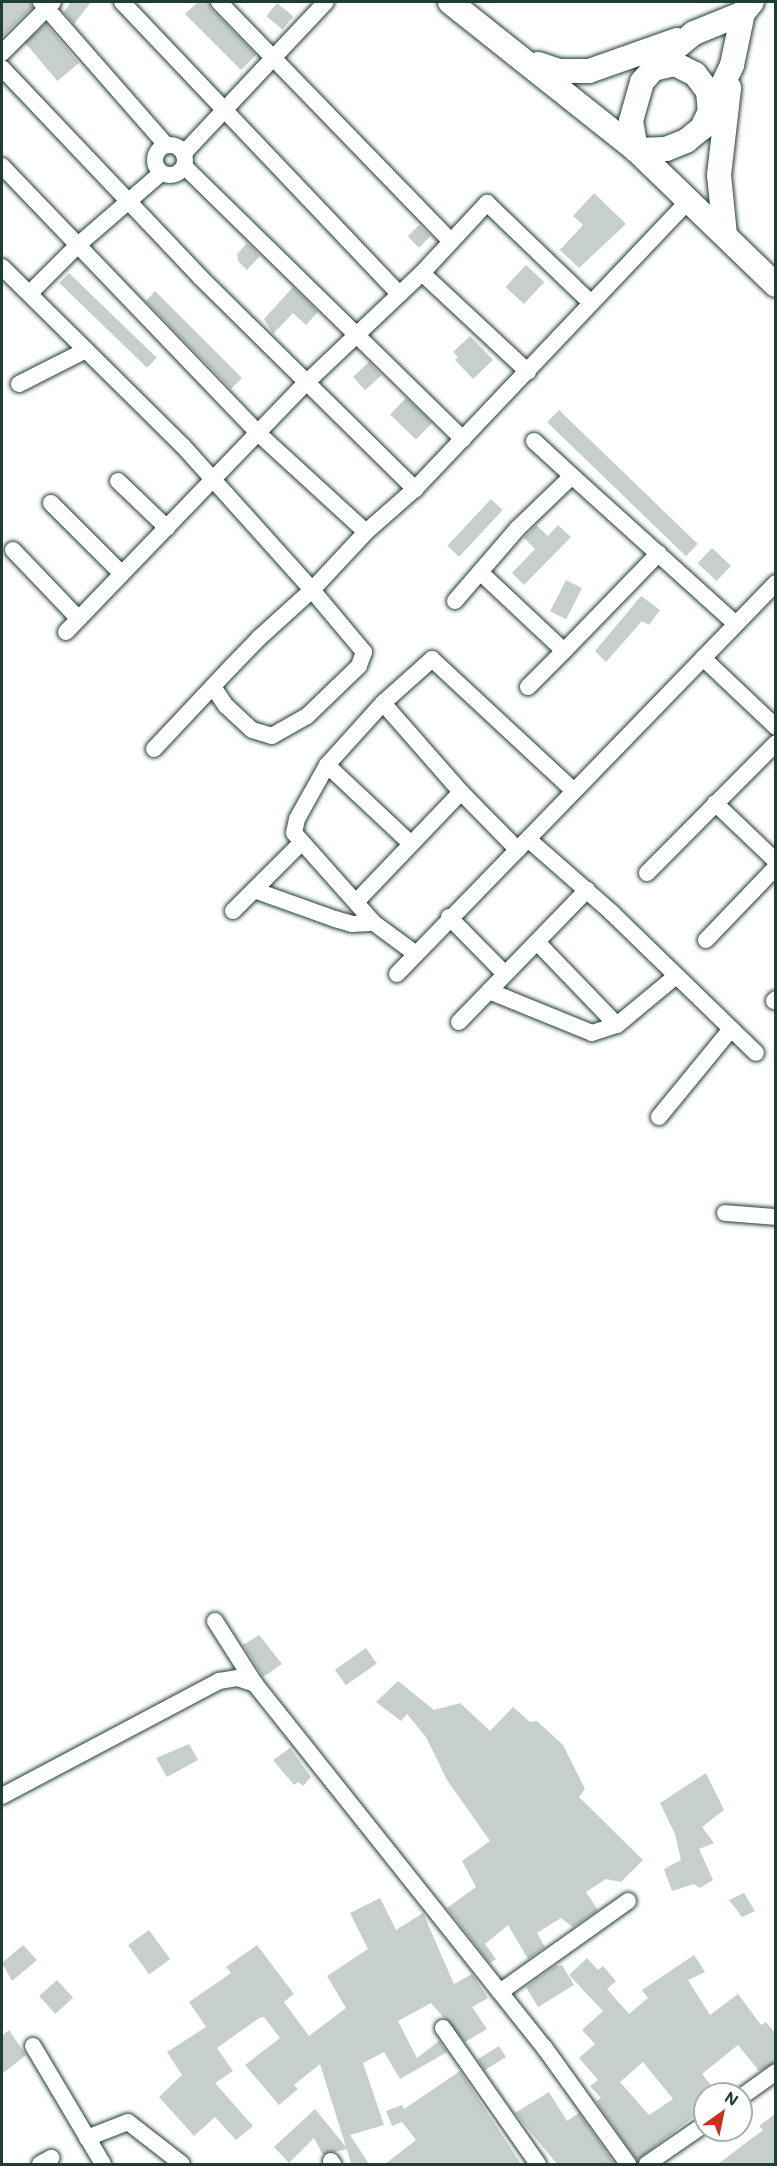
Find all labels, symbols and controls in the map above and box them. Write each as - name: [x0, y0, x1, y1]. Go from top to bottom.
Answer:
- north arrow: [693, 2082, 753, 2142]
- text: N: [721, 2086, 743, 2110]

